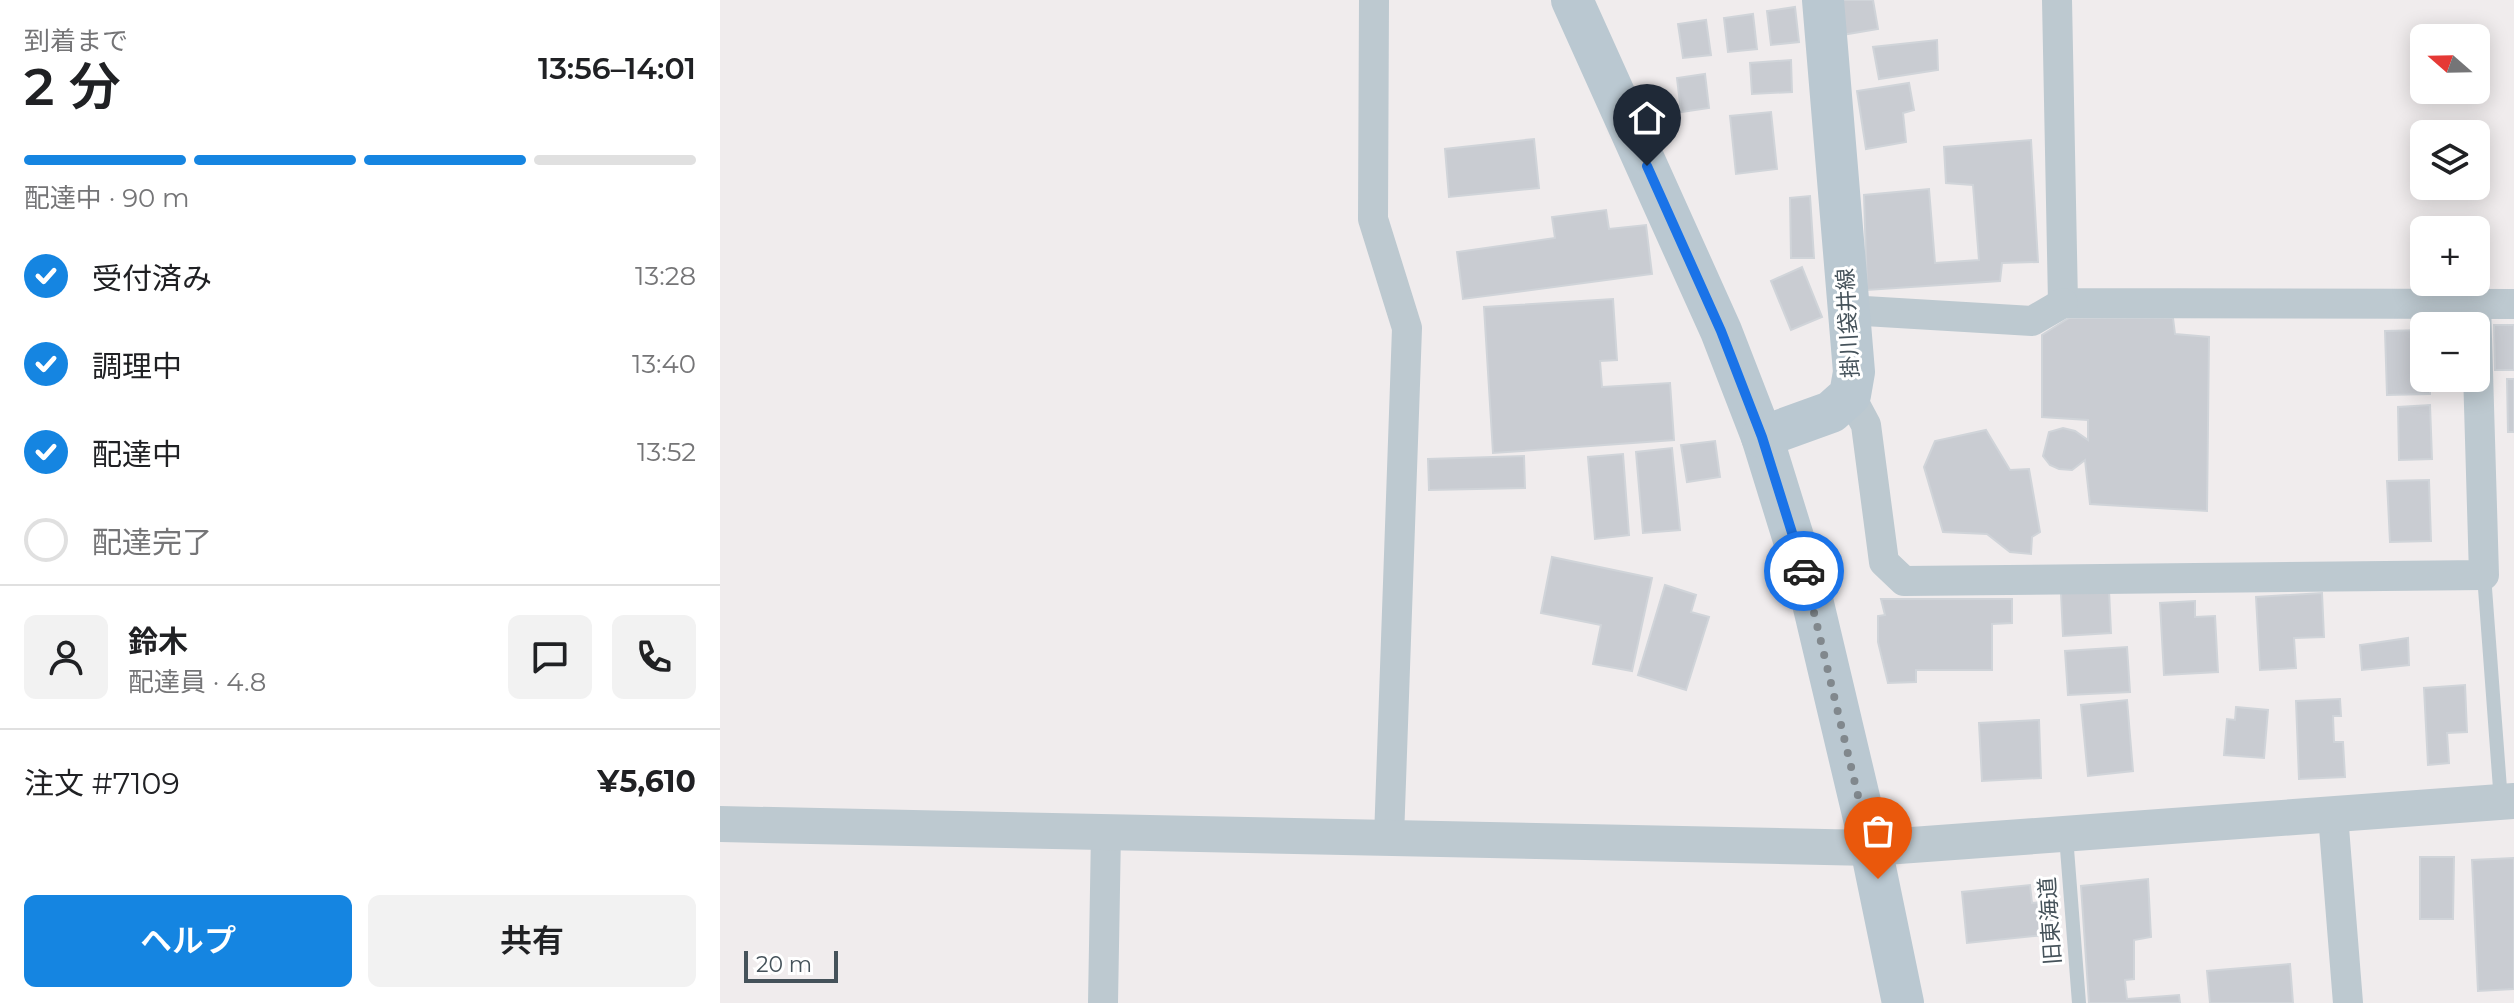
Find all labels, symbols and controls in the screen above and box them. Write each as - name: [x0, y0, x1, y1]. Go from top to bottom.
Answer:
- north arrow: [2410, 24, 2490, 104]
- map controls: [2410, 24, 2490, 392]
- text: 到着まで: [24, 25, 128, 57]
- text: 13:56–14:01: [538, 50, 696, 87]
- text: 2 分: [24, 55, 121, 118]
- pin: [1613, 84, 1681, 166]
- icon: home: [1625, 96, 1669, 140]
- button: layers: [2410, 120, 2490, 200]
- text: 配達中 · 90 m: [24, 182, 190, 214]
- button: +: [2410, 216, 2490, 296]
- icon: check: [24, 254, 68, 298]
- text: 受付済み: [92, 260, 212, 297]
- text: 13:28: [635, 260, 696, 292]
- street label: 掛川袋井線: [1832, 267, 1864, 379]
- button: −: [2410, 312, 2490, 392]
- icon: check: [24, 342, 68, 386]
- text: 調理中: [92, 348, 182, 385]
- text: 13:40: [632, 348, 696, 380]
- icon: check: [24, 430, 68, 474]
- text: 配達中: [92, 436, 182, 473]
- text: 13:52: [637, 436, 696, 468]
- text: 配達完了: [92, 524, 212, 561]
- courier: [1764, 531, 1844, 611]
- icon: car: [1782, 549, 1826, 593]
- button: person: [24, 615, 108, 699]
- button: chat: [508, 615, 592, 699]
- button: phone: [612, 615, 696, 699]
- text: 鈴木: [128, 623, 188, 660]
- text: 配達員 · 4.8: [128, 666, 266, 698]
- text: ¥5,610: [597, 763, 696, 800]
- text: 注文 #7109: [24, 765, 180, 802]
- pin: [1844, 797, 1912, 879]
- icon: bag: [1856, 809, 1900, 853]
- street label: 旧東海道: [2033, 876, 2067, 966]
- button: ヘルプ: [24, 895, 352, 987]
- button: 共有: [368, 895, 696, 987]
- scale bar: [744, 947, 838, 983]
- text: 20 m: [756, 951, 812, 978]

